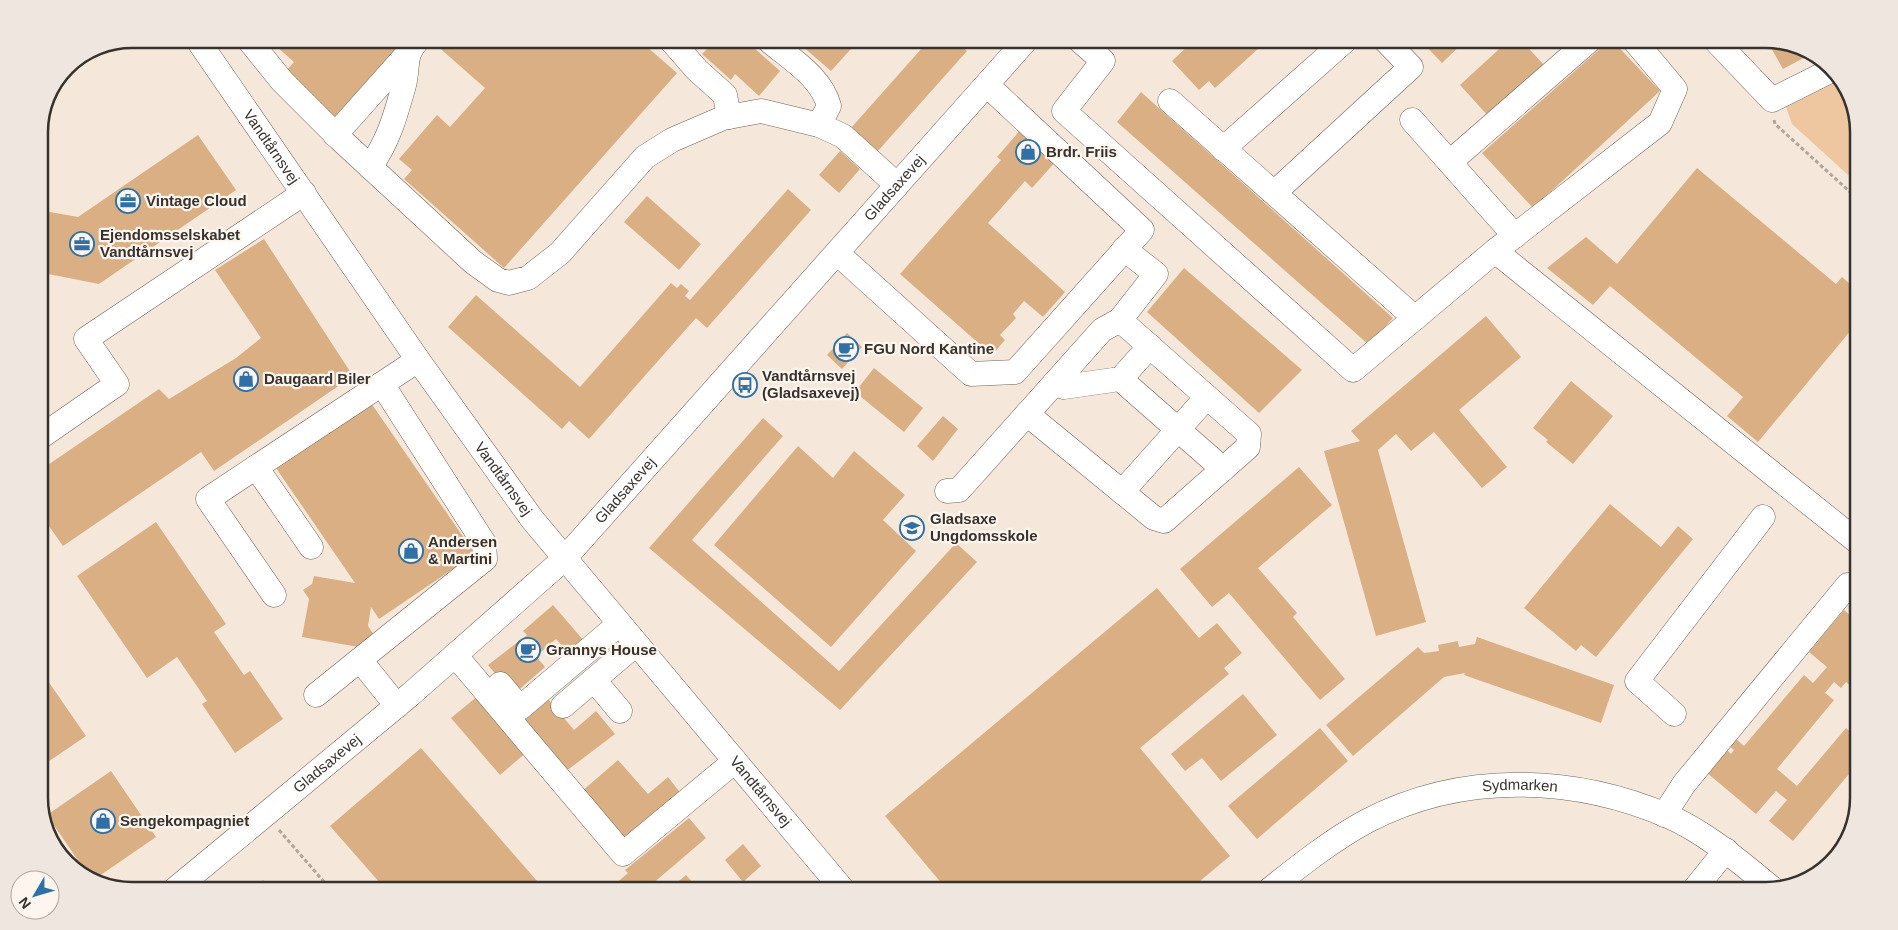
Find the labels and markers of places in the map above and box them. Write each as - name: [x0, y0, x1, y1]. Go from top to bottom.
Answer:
- shop icon: Brdr. Friis: [1015, 139, 1041, 165]
- place label: Brdr. Friis: [1046, 143, 1117, 160]
- office icon: Vintage Cloud: [115, 188, 141, 214]
- place label: Vintage Cloud: [146, 192, 247, 209]
- place label: Ejendomsselskabet Vandtårnsvej: [100, 226, 240, 260]
- office icon: Ejendomsselskabet Vandtårnsvej: [69, 231, 95, 257]
- cafe icon: FGU Nord Kantine: [833, 336, 859, 362]
- place label: FGU Nord Kantine: [864, 340, 994, 357]
- shop icon: Daugaard Biler: [233, 366, 259, 392]
- place label: Vandtårnsvej (Gladsaxevej): [762, 367, 860, 401]
- place label: Daugaard Biler: [264, 370, 371, 387]
- bus stop icon: Vandtårnsvej (Gladsaxevej): [732, 372, 758, 398]
- place label: Gladsaxe Ungdomsskole: [930, 510, 1038, 544]
- school or university icon: Gladsaxe Ungdomsskole: [899, 515, 925, 541]
- place label: Andersen & Martini: [428, 533, 497, 567]
- shop icon: Andersen & Martini: [398, 538, 424, 564]
- cafe icon: Grannys House: [515, 637, 541, 663]
- place label: Grannys House: [546, 641, 657, 658]
- shop icon: Sengekompagniet: [90, 808, 116, 834]
- place label: Sengekompagniet: [120, 812, 249, 829]

